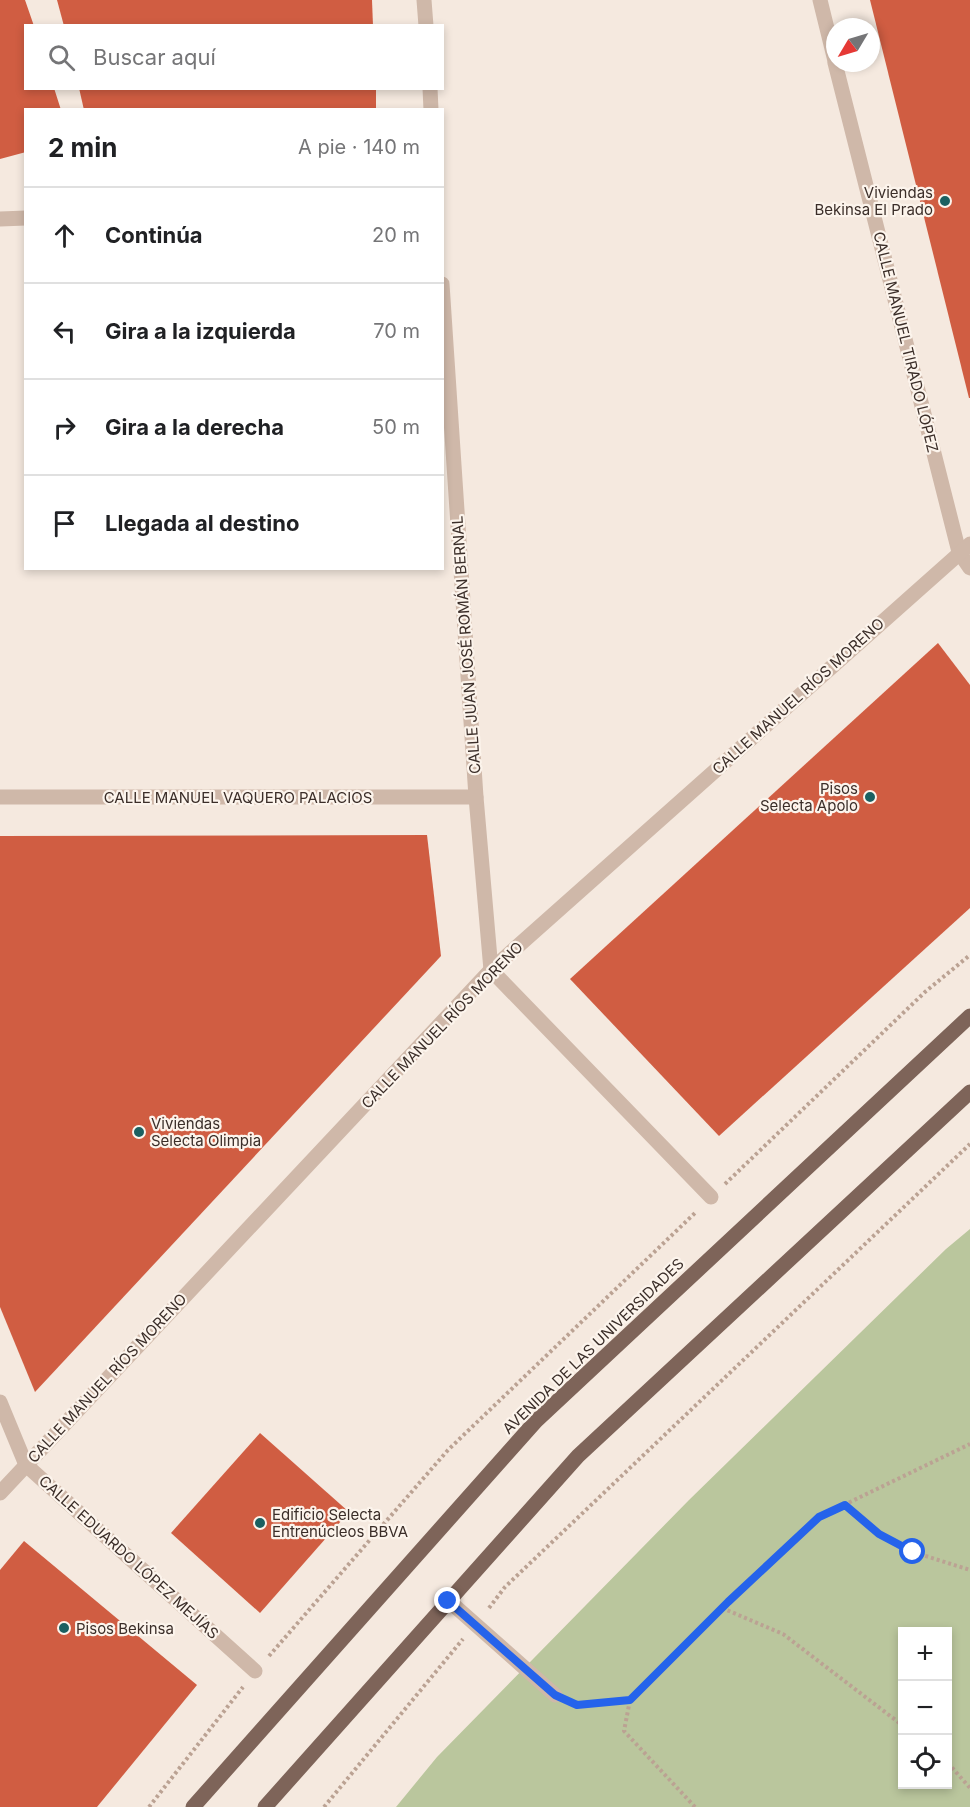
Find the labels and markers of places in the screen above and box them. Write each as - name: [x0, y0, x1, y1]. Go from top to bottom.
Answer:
- place label: Viviendas Bekinsa El Prado: [814, 183, 933, 219]
- marker: Viviendas Bekinsa El Prado: [938, 194, 952, 208]
- place label: Pisos Selecta Apolo: [760, 779, 858, 815]
- marker: Pisos Selecta Apolo: [863, 790, 877, 804]
- place label: Viviendas Selecta Olimpia: [151, 1114, 261, 1150]
- marker: Viviendas Selecta Olimpia: [132, 1125, 146, 1139]
- place label: Edificio Selecta Entrenúcleos BBVA: [272, 1505, 408, 1541]
- marker: Edificio Selecta Entrenúcleos BBVA: [253, 1516, 267, 1530]
- place label: Pisos Bekinsa: [76, 1619, 174, 1638]
- marker: Pisos Bekinsa: [57, 1621, 71, 1635]

